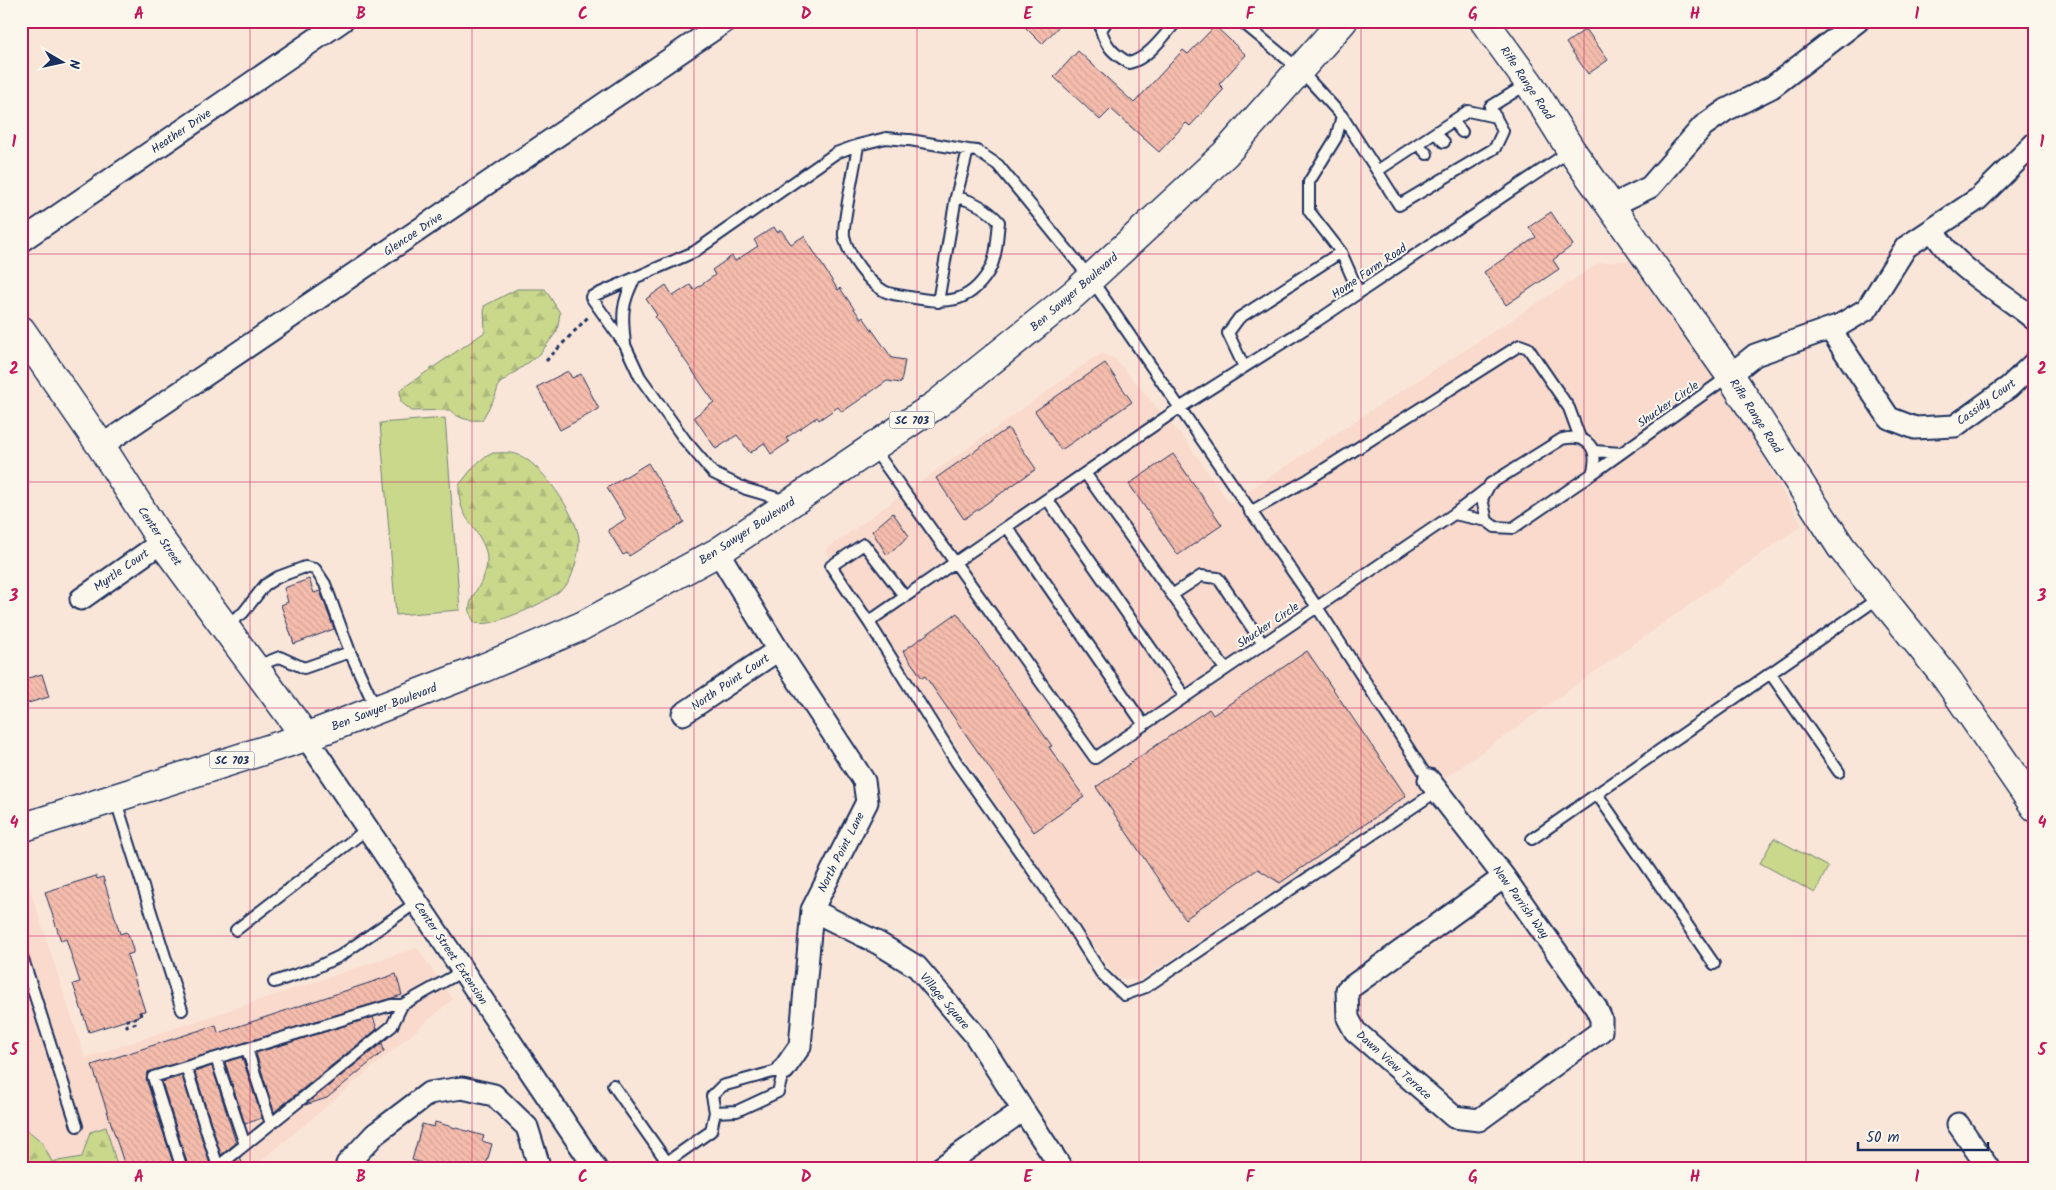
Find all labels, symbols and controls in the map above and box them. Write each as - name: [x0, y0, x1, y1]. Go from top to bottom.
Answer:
- text: A: [134, 2, 144, 27]
- text: B: [356, 2, 366, 27]
- text: C: [578, 2, 588, 27]
- text: D: [801, 2, 812, 27]
- text: E: [1024, 2, 1034, 27]
- text: F: [1246, 2, 1256, 27]
- text: G: [1468, 2, 1478, 27]
- text: H: [1690, 2, 1700, 27]
- text: I: [1915, 2, 1920, 27]
- north arrow: [38, 38, 88, 88]
- street label: Rifle Range Road: [1495, 42, 1559, 125]
- text: N: [62, 58, 85, 70]
- street label: Heather Drive: [147, 104, 216, 159]
- text: 1: [12, 130, 17, 155]
- text: 1: [2040, 130, 2045, 155]
- street label: Glencoe Drive: [380, 207, 447, 261]
- street label: Home Farm Road: [1328, 238, 1412, 304]
- street label: Ben Sawyer Boulevard: [1026, 248, 1124, 336]
- text: 2: [9, 357, 19, 382]
- text: 2: [2037, 357, 2047, 382]
- street label: Cassidy Court: [1953, 374, 2020, 430]
- street label: Rifle Range Road: [1724, 375, 1787, 458]
- street label: Shucker Circle: [1634, 376, 1703, 433]
- road number: SC 703: [890, 412, 934, 428]
- street label: Ben Sawyer Boulevard: [695, 492, 800, 570]
- street label: Center Street: [133, 503, 187, 570]
- street label: Myrtle Court: [90, 544, 153, 597]
- text: 3: [9, 584, 19, 609]
- text: 3: [2037, 584, 2047, 609]
- street label: Shucker Circle: [1233, 597, 1304, 653]
- street label: North Point Court: [687, 649, 774, 716]
- street label: Ben Sawyer Boulevard: [328, 678, 441, 736]
- road number: SC 703: [210, 752, 254, 768]
- street label: North Point Lane: [813, 808, 870, 896]
- text: 4: [10, 811, 19, 836]
- text: 4: [2038, 811, 2047, 836]
- street label: New Parrish Way: [1488, 862, 1554, 943]
- street label: Center Street Extension: [409, 898, 492, 1009]
- street label: Village Square: [915, 969, 975, 1035]
- street label: Dawn View Terrace: [1352, 1026, 1436, 1105]
- text: 5: [9, 1038, 20, 1063]
- text: 5: [2037, 1038, 2048, 1063]
- scale bar: [1858, 1120, 1988, 1152]
- text: 50 m: [1866, 1126, 1900, 1150]
- text: A: [134, 1165, 144, 1190]
- text: B: [356, 1165, 366, 1190]
- text: C: [578, 1165, 588, 1190]
- text: D: [801, 1165, 812, 1190]
- text: E: [1024, 1165, 1034, 1190]
- text: F: [1246, 1165, 1256, 1190]
- text: G: [1468, 1165, 1478, 1190]
- text: H: [1690, 1165, 1700, 1190]
- text: I: [1915, 1165, 1920, 1190]

